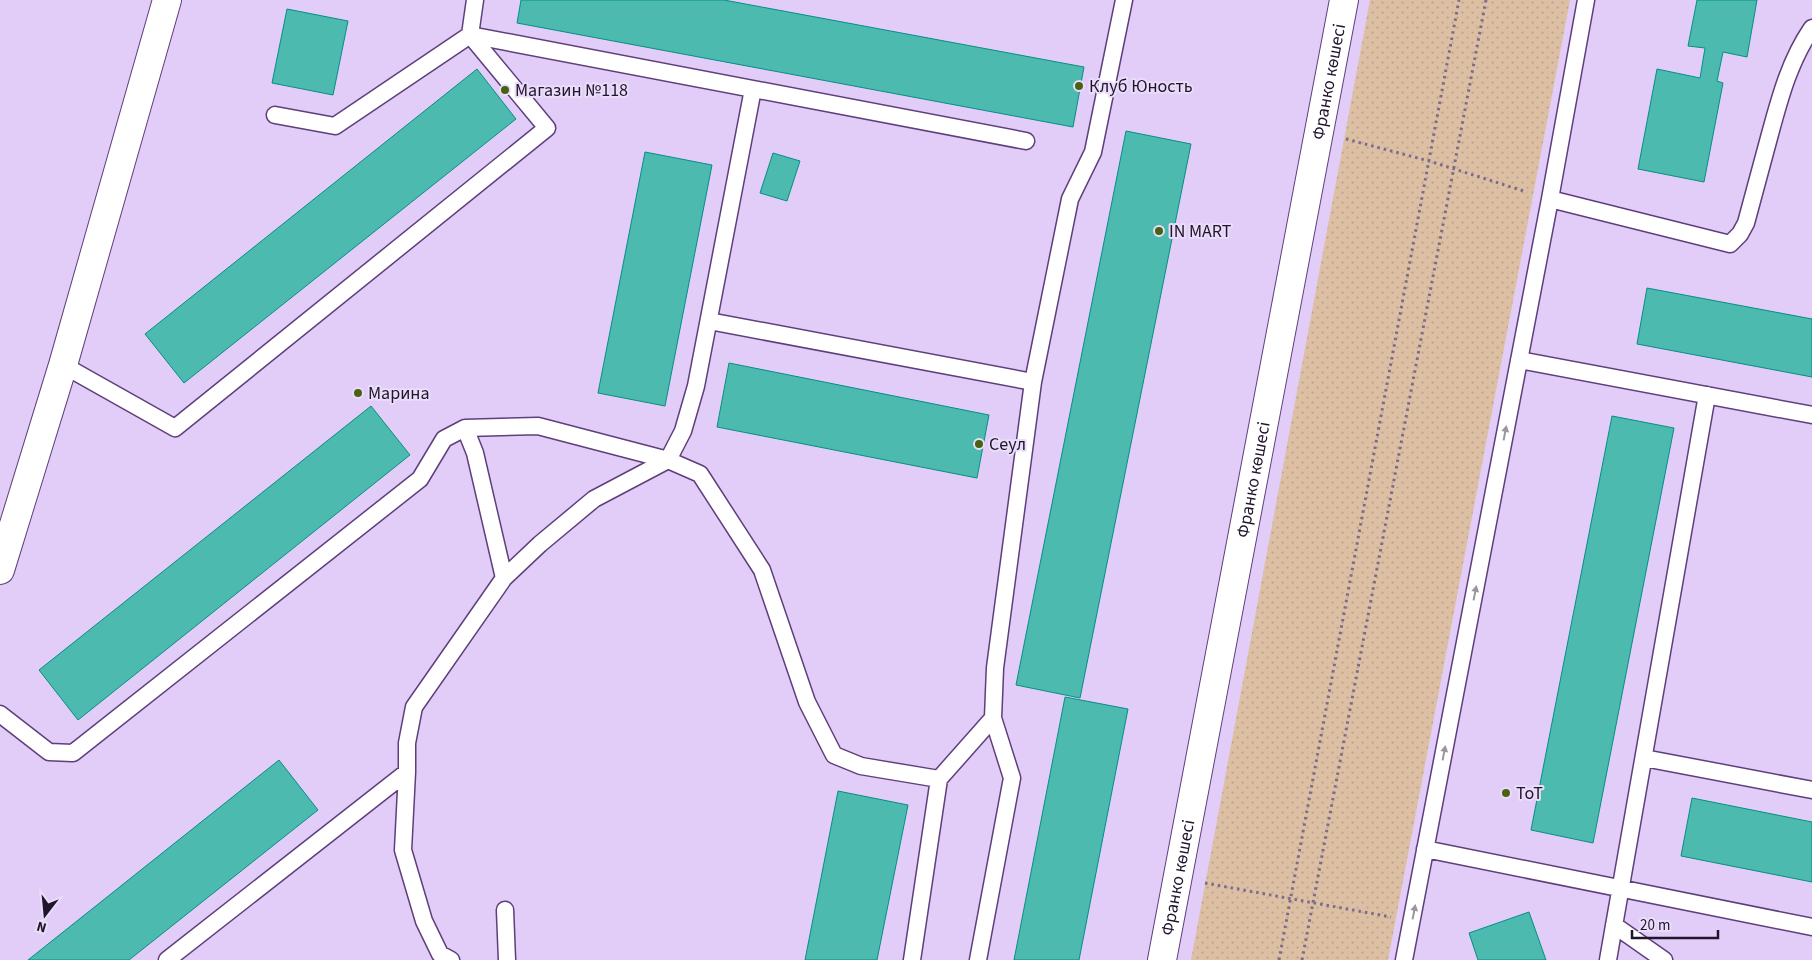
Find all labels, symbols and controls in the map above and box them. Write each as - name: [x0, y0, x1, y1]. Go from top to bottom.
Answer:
- street label: Франко көшесі: [1305, 22, 1352, 142]
- place label: Клуб Юность: [1089, 74, 1193, 99]
- place label: Магазин №118: [515, 78, 628, 103]
- marker: Клуб Юность: [1073, 80, 1085, 92]
- marker: Магазин №118: [499, 84, 511, 96]
- place label: IN MART: [1169, 219, 1232, 244]
- marker: IN MART: [1153, 225, 1165, 237]
- place label: Марина: [368, 381, 430, 406]
- marker: Марина: [352, 387, 364, 399]
- street label: Франко көшесі: [1230, 419, 1276, 540]
- one-way arrow: [1502, 425, 1510, 441]
- place label: Сеул: [989, 432, 1026, 457]
- marker: Сеул: [973, 438, 985, 450]
- one-way arrow: [1471, 585, 1479, 601]
- one-way arrow: [1440, 745, 1448, 760]
- place label: ТоТ: [1516, 781, 1543, 806]
- marker: ТоТ: [1500, 787, 1512, 799]
- street label: Франко көшесі: [1154, 817, 1201, 938]
- north arrow: [20, 890, 70, 940]
- one-way arrow: [1410, 904, 1418, 920]
- scale bar: [1632, 908, 1718, 940]
- text: 20 m: [1640, 915, 1670, 936]
- text: N: [34, 916, 49, 937]

